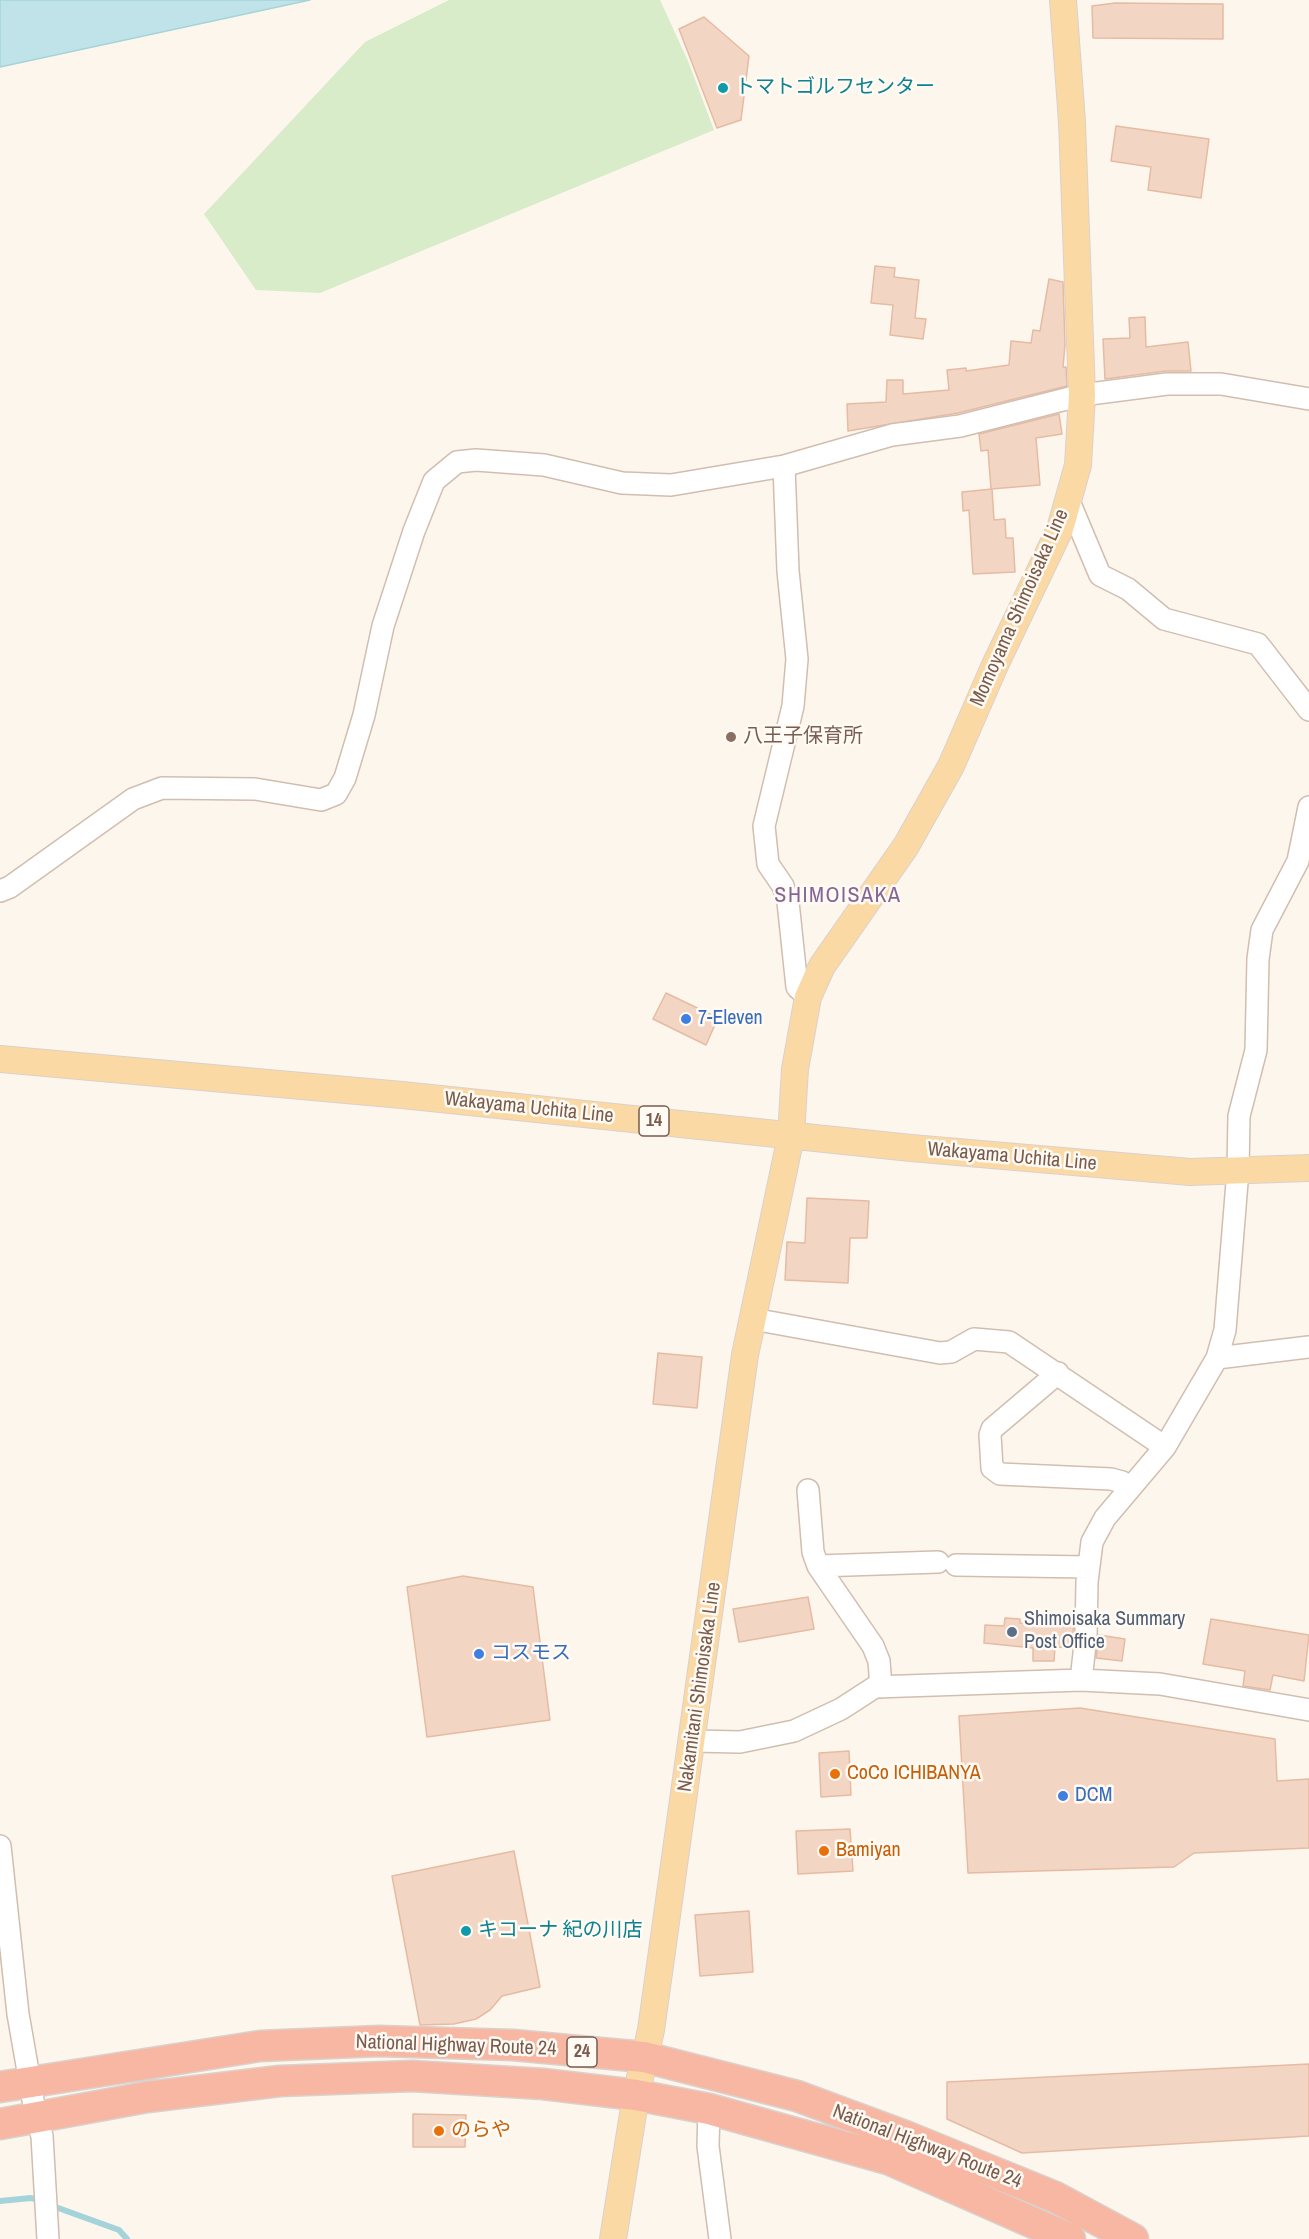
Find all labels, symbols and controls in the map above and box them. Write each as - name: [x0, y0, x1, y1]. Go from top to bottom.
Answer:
- place label: トマトゴルフセンター: [735, 76, 935, 100]
- marker: トマトゴルフセンター: [716, 81, 730, 95]
- street label: Momoyama Shimoisaka Line: [966, 506, 1074, 710]
- place label: 八王子保育所: [743, 725, 863, 749]
- marker: 八王子保育所: [724, 730, 738, 744]
- district label: SHIMOISAKA: [774, 883, 902, 909]
- place label: 7-Eleven: [698, 1007, 763, 1031]
- marker: 7-Eleven: [679, 1012, 693, 1026]
- street label: Wakayama Uchita Line: [443, 1087, 615, 1129]
- road number: 14: [639, 1106, 669, 1136]
- street label: Wakayama Uchita Line: [926, 1138, 1098, 1176]
- street label: Nakamitani Shimoisaka Line: [673, 1581, 727, 1793]
- place label: Shimoisaka Summary Post Office: [1024, 1608, 1185, 1655]
- marker: Shimoisaka Summary Post Office: [1005, 1625, 1019, 1639]
- place label: コスモス: [491, 1642, 571, 1666]
- marker: コスモス: [472, 1647, 486, 1661]
- place label: CoCo ICHIBANYA: [847, 1762, 981, 1786]
- marker: CoCo ICHIBANYA: [828, 1767, 842, 1781]
- place label: DCM: [1075, 1784, 1112, 1808]
- marker: DCM: [1056, 1789, 1070, 1803]
- place label: Bamiyan: [836, 1839, 901, 1863]
- marker: Bamiyan: [817, 1844, 831, 1858]
- place label: キコーナ 紀の川店: [478, 1919, 643, 1943]
- marker: キコーナ 紀の川店: [459, 1924, 473, 1938]
- street label: National Highway Route 24: [355, 2031, 557, 2061]
- road number: 24: [567, 2037, 597, 2067]
- street label: National Highway Route 24: [829, 2100, 1025, 2194]
- place label: のらや: [451, 2119, 511, 2143]
- marker: のらや: [432, 2124, 446, 2138]

